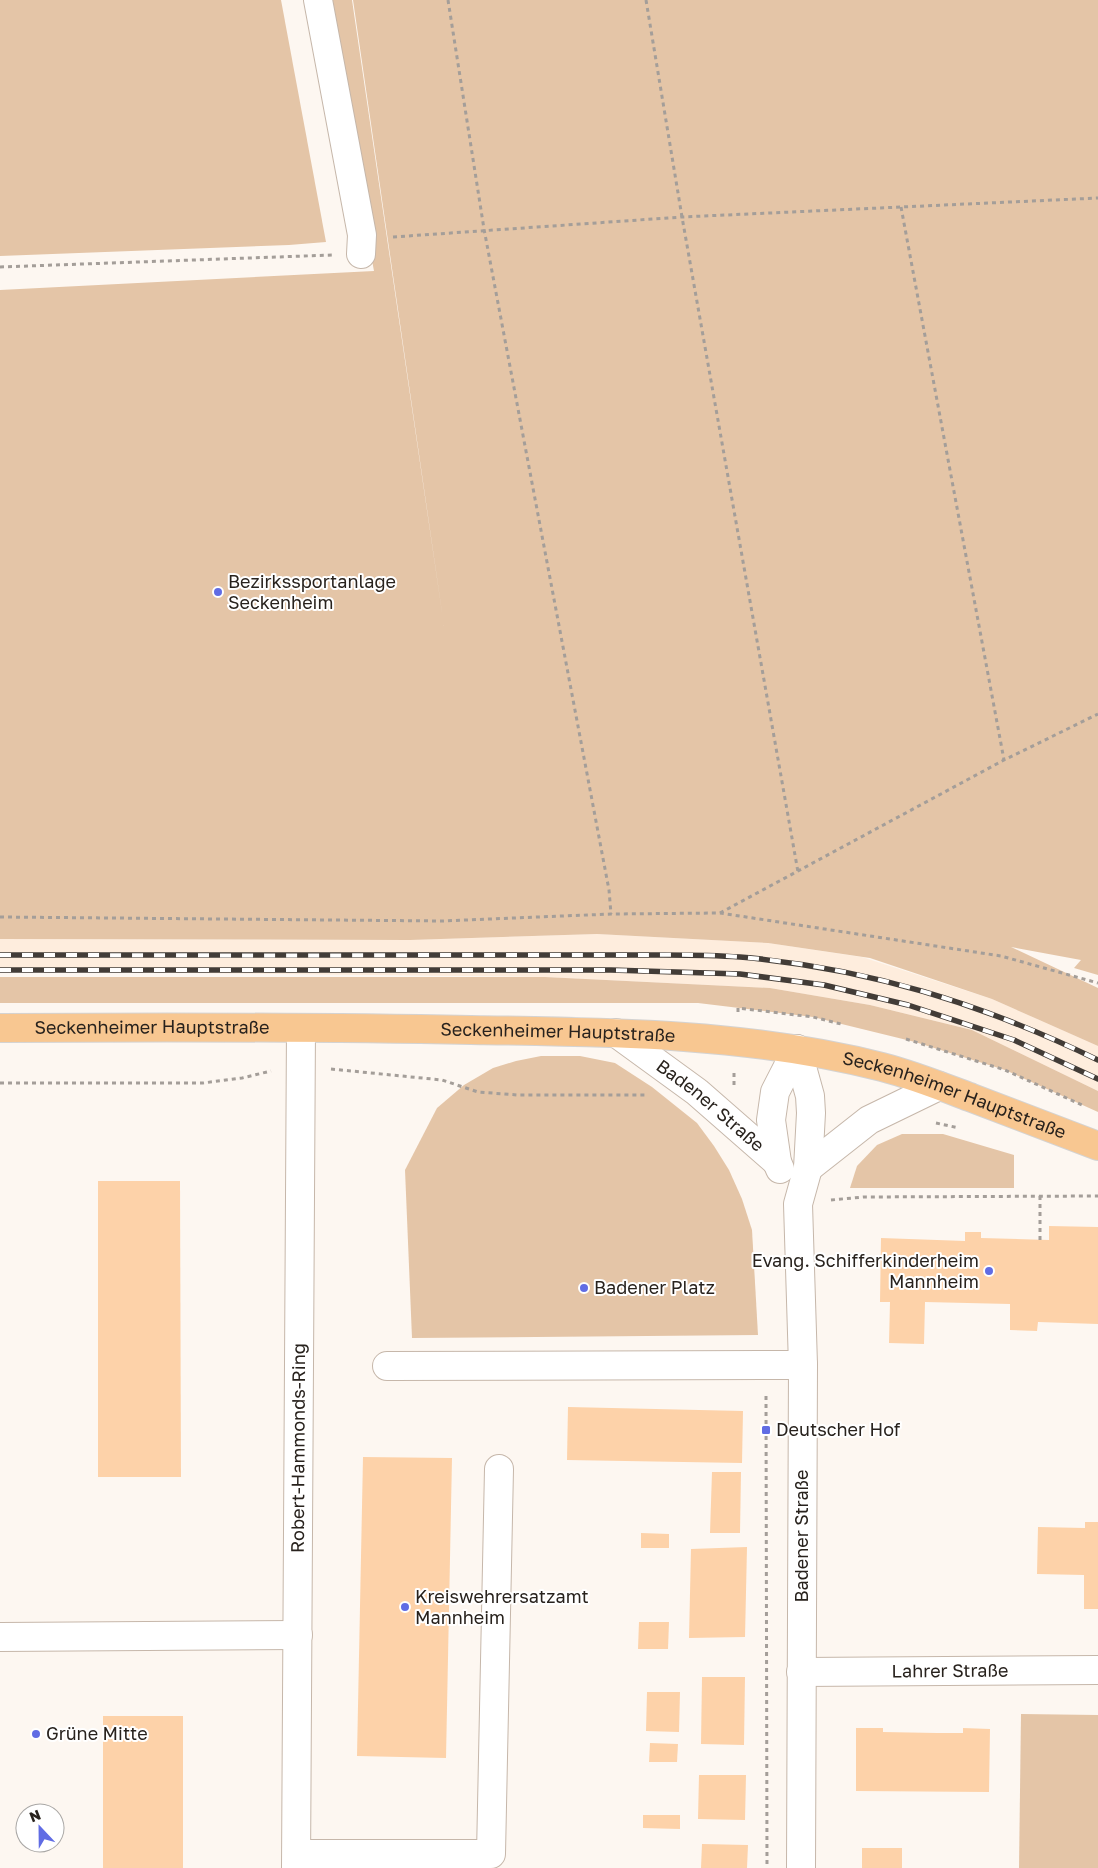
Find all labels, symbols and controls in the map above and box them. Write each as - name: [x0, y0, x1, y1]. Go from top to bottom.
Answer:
- place label: Bezirkssportanlage Seckenheim: [228, 570, 396, 613]
- marker: Bezirkssportanlage Seckenheim: [212, 586, 224, 598]
- street label: Seckenheimer Hauptstraße: [34, 1015, 270, 1038]
- street label: Seckenheimer Hauptstraße: [440, 1017, 676, 1046]
- street label: Seckenheimer Hauptstraße: [841, 1046, 1069, 1143]
- street label: Badener Straße: [652, 1054, 769, 1156]
- place label: Evang. Schifferkinderheim Mannheim: [752, 1249, 979, 1292]
- marker: Evang. Schifferkinderheim Mannheim: [983, 1265, 995, 1277]
- place label: Badener Platz: [594, 1276, 715, 1298]
- marker: Badener Platz: [578, 1282, 590, 1294]
- street label: Robert-Hammonds-Ring: [286, 1343, 309, 1553]
- place label: Deutscher Hof: [776, 1418, 901, 1440]
- marker: Deutscher Hof: [760, 1424, 772, 1436]
- street label: Badener Straße: [790, 1469, 812, 1603]
- place label: Kreiswehrersatzamt Mannheim: [415, 1585, 589, 1628]
- marker: Kreiswehrersatzamt Mannheim: [399, 1601, 411, 1613]
- street label: Lahrer Straße: [892, 1659, 1008, 1681]
- place label: Grüne Mitte: [46, 1722, 148, 1744]
- marker: Grüne Mitte: [30, 1728, 42, 1740]
- north arrow: [15, 1803, 65, 1853]
- text: N: [27, 1806, 43, 1825]

